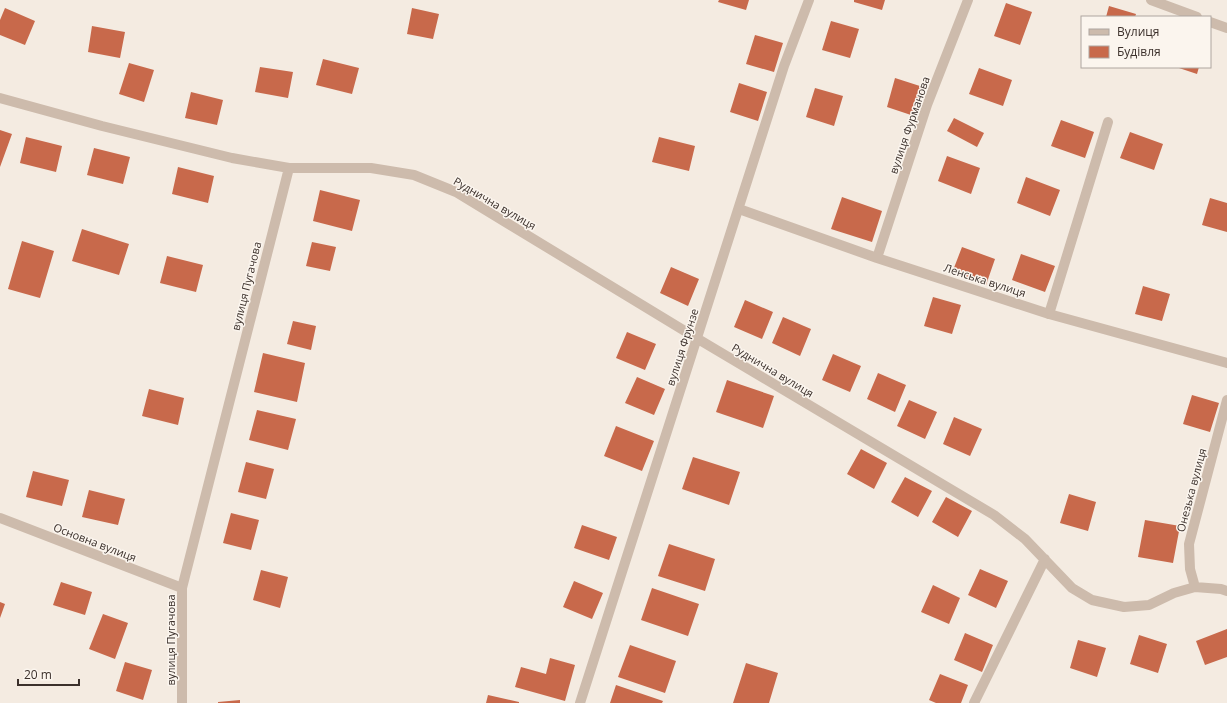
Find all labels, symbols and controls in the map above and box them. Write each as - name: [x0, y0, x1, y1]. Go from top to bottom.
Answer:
- legend: [1081, 16, 1211, 68]
- text: Вулиця: [1117, 23, 1159, 40]
- text: Будівля: [1117, 43, 1161, 60]
- street label: вулиця Фурманова: [885, 74, 933, 176]
- street label: Руднична вулиця: [451, 173, 539, 233]
- street label: вулиця Пугачова: [228, 240, 264, 332]
- street label: Ленська вулиця: [942, 260, 1028, 300]
- street label: вулиця Фрунзе: [662, 306, 702, 388]
- street label: Руднична вулиця: [729, 340, 817, 400]
- street label: Онезька вулиця: [1173, 446, 1209, 534]
- street label: Основна вулиця: [51, 519, 139, 565]
- street label: вулиця Пугачова: [163, 594, 178, 686]
- scale bar: [18, 661, 79, 687]
- text: 20 m: [24, 666, 52, 683]

